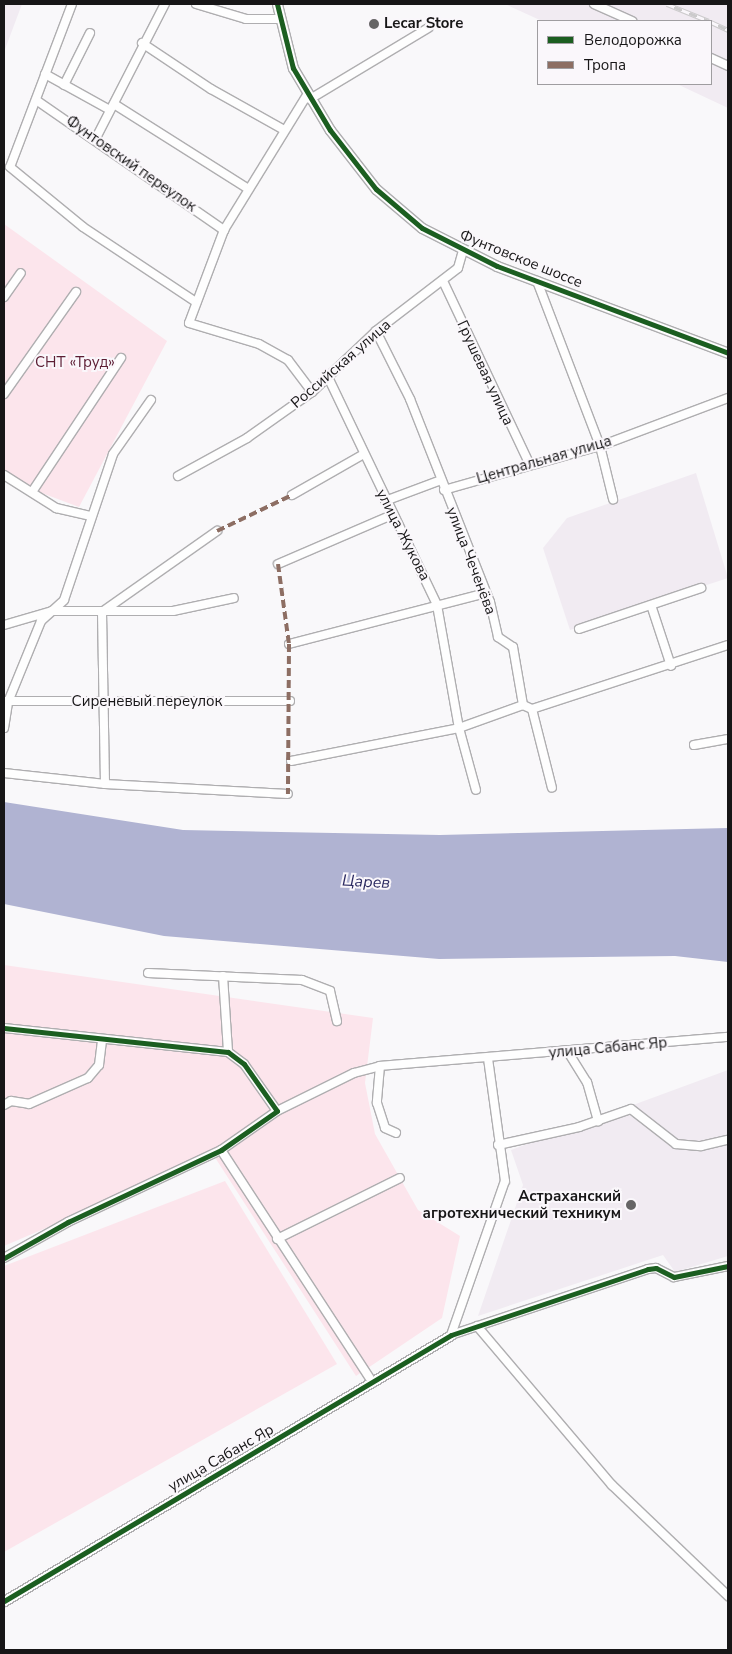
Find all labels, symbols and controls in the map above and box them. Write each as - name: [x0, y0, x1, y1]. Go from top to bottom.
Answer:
- place label: Lecar Store: [384, 15, 463, 33]
- marker: Lecar Store: [368, 18, 380, 30]
- legend: [537, 20, 712, 85]
- text: Велодорожка: [584, 30, 682, 50]
- text: Тропа: [584, 55, 626, 75]
- street label: Фунтовский переулок: [62, 112, 200, 216]
- street label: Фунтовское шоссе: [457, 226, 585, 292]
- street label: Российская улица: [287, 316, 395, 412]
- street label: Грушевая улица: [453, 318, 517, 428]
- park label: СНТ «Труд»: [35, 354, 115, 372]
- street label: Центральная улица: [474, 432, 614, 488]
- street label: улица Жукова: [372, 486, 434, 584]
- street label: улица Чеченёва: [442, 505, 500, 617]
- street label: Сиреневый переулок: [72, 693, 222, 711]
- water label: Царев: [341, 871, 391, 893]
- street label: улица Сабанс Яр: [548, 1034, 668, 1062]
- place label: Астраханский агротехнический техникум: [423, 1187, 621, 1222]
- marker: Астраханский агротехнический техникум: [625, 1199, 637, 1211]
- street label: улица Сабанс Яр: [165, 1420, 277, 1496]

